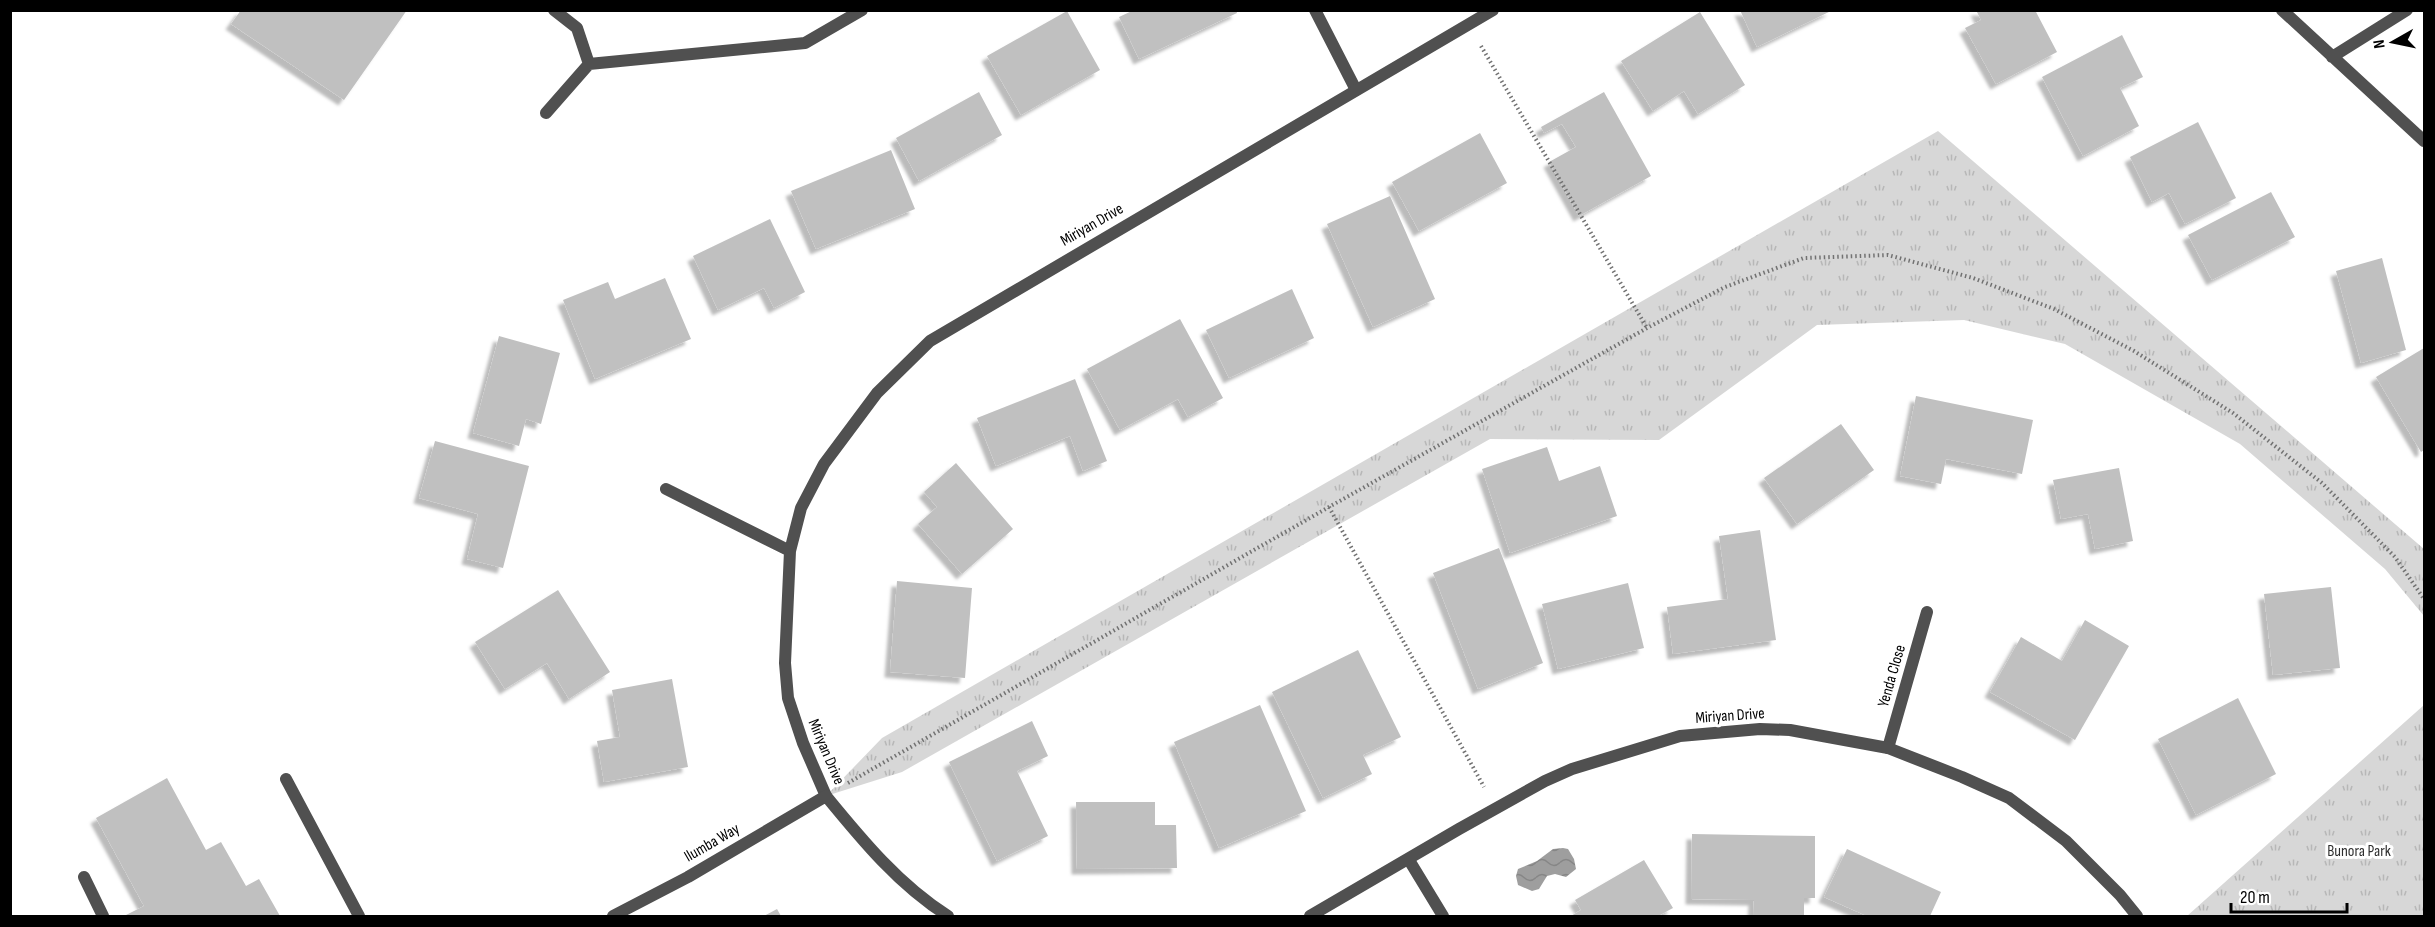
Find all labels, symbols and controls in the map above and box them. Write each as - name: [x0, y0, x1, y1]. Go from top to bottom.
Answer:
- north arrow: [2363, 12, 2423, 72]
- text: N: [2370, 38, 2390, 50]
- street label: Miriyan Drive: [1057, 199, 1127, 251]
- street label: Yenda Close: [1874, 643, 1910, 709]
- street label: Miriyan Drive: [1695, 704, 1765, 728]
- street label: Miriyan Drive: [804, 716, 848, 788]
- street label: Ilumba Way: [681, 820, 743, 866]
- park label: Bunora Park: [2327, 842, 2391, 861]
- scale bar: [2231, 876, 2346, 914]
- text: 20 m: [2240, 887, 2270, 908]

